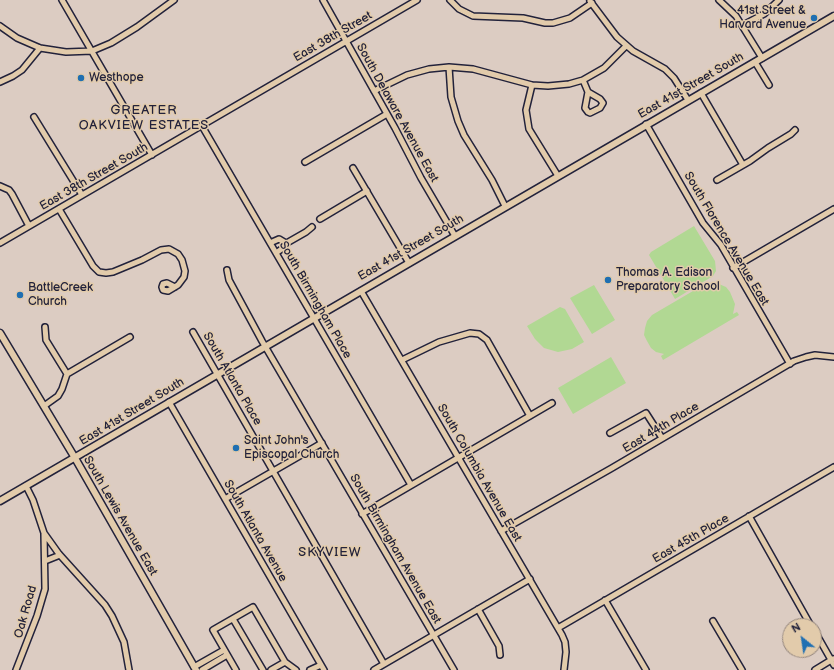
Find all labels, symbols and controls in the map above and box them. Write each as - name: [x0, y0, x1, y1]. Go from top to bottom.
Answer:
- place label: 41st Street & Harvard Avenue: [719, 4, 806, 32]
- street label: East 38th Street: [291, 9, 375, 65]
- marker: 41st Street & Harvard Avenue: [809, 13, 819, 23]
- street label: South Delaware Avenue East: [353, 41, 441, 185]
- street label: East 41st Street South: [636, 50, 746, 122]
- place label: Westhope: [89, 71, 144, 85]
- marker: Westhope: [76, 73, 86, 83]
- district label: GREATER OAKVIEW ESTATES: [79, 103, 209, 134]
- street label: East 38th Street South: [37, 140, 151, 214]
- street label: South Florence Avenue East: [680, 170, 772, 308]
- street label: East 41st Street South: [356, 212, 466, 284]
- street label: South Birmingham Place: [276, 239, 354, 361]
- place label: Thomas A. Edison Preparatory School: [616, 266, 720, 294]
- marker: Thomas A. Edison Preparatory School: [603, 275, 613, 285]
- place label: BattleCreek Church: [28, 281, 93, 309]
- marker: BattleCreek Church: [15, 290, 25, 300]
- street label: South Atlanta Place: [199, 330, 265, 428]
- street label: East 41st Street South: [77, 375, 187, 449]
- street label: East 44th Place: [620, 400, 702, 456]
- street label: South Columbia Avenue East: [434, 402, 524, 544]
- place label: Saint John's Episcopal Church: [244, 434, 339, 462]
- marker: Saint John's Episcopal Church: [231, 443, 241, 453]
- street label: South Lewis Avenue East: [80, 454, 160, 578]
- street label: South Birmingham Avenue East: [346, 472, 444, 626]
- street label: South Atlanta Avenue: [220, 478, 290, 584]
- street label: East 45th Place: [650, 511, 732, 567]
- district label: SKYVIEW: [298, 545, 362, 561]
- street label: Oak Road: [12, 584, 40, 640]
- north arrow: [782, 618, 822, 658]
- text: N: [789, 620, 803, 636]

